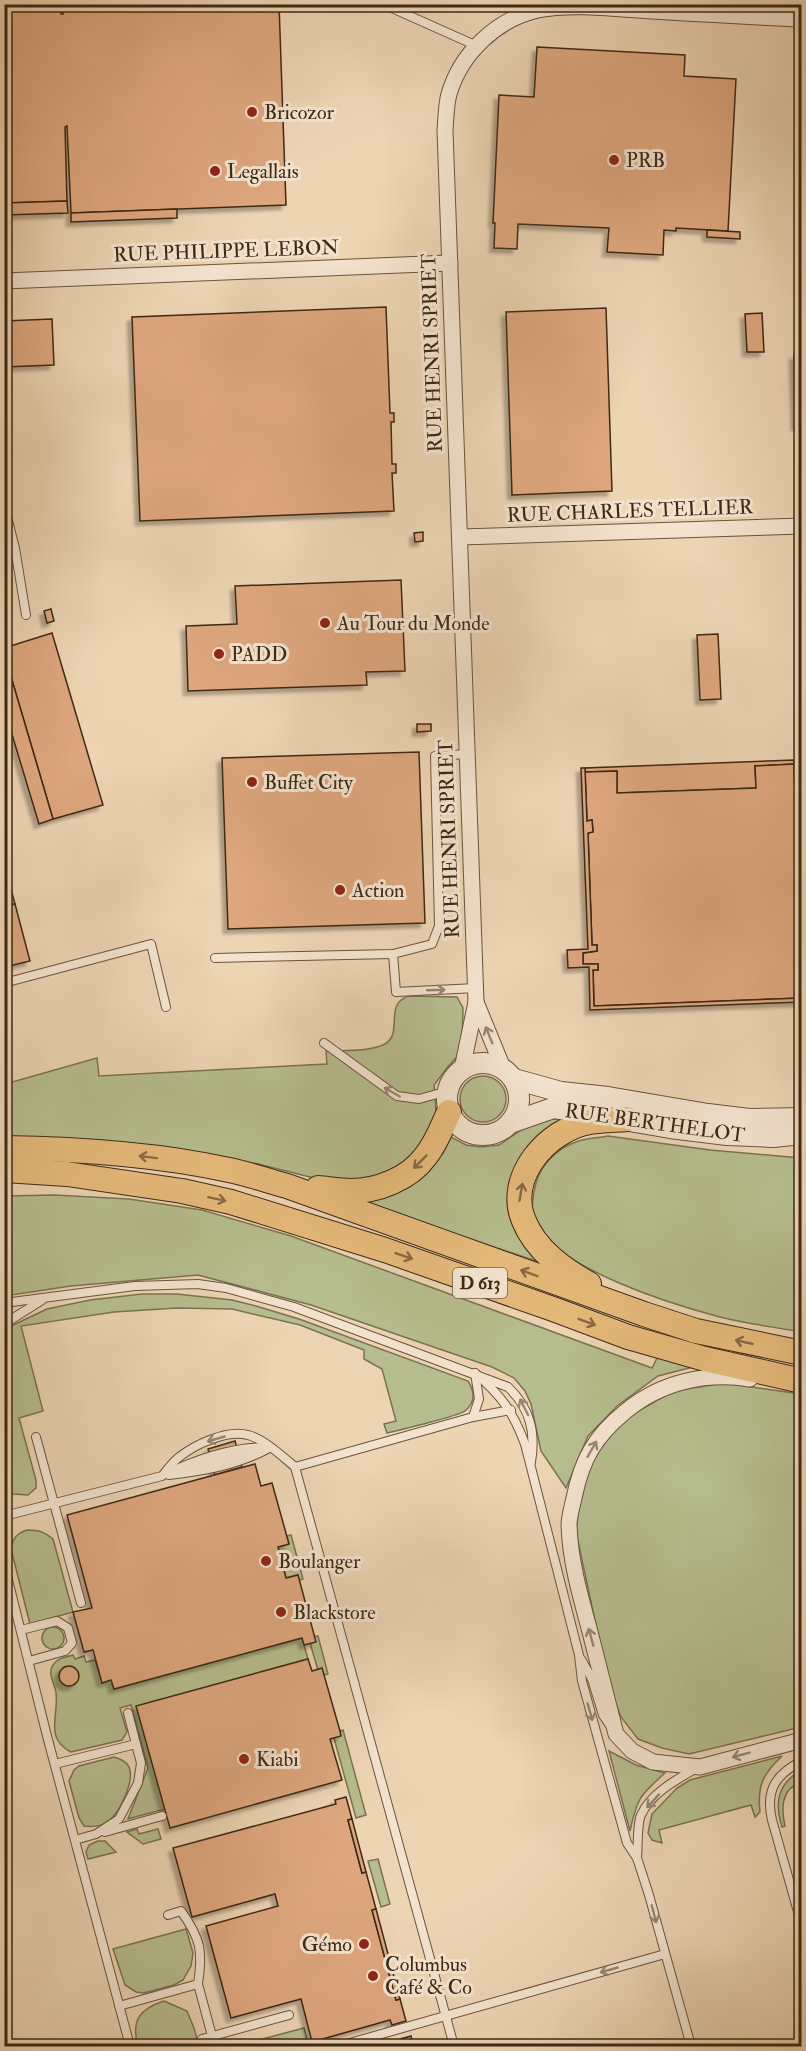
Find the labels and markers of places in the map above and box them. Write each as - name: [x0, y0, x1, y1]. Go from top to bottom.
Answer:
- place label: Bricozor: [264, 100, 335, 125]
- marker: Bricozor: [245, 105, 259, 119]
- place label: PRB: [626, 148, 665, 173]
- marker: PRB: [607, 153, 621, 167]
- place label: Legallais: [227, 159, 299, 184]
- marker: Legallais: [208, 164, 222, 178]
- place label: Au Tour du Monde: [336, 611, 490, 636]
- marker: Au Tour du Monde: [318, 616, 332, 630]
- place label: PADD: [231, 642, 287, 667]
- marker: PADD: [212, 647, 226, 661]
- place label: Buffet City: [264, 770, 354, 795]
- marker: Buffet City: [245, 775, 259, 789]
- place label: Action: [351, 878, 404, 903]
- marker: Action: [333, 883, 347, 897]
- place label: Boulanger: [278, 1549, 361, 1574]
- marker: Boulanger: [259, 1554, 273, 1568]
- place label: Blackstore: [293, 1600, 376, 1625]
- marker: Blackstore: [274, 1605, 288, 1619]
- place label: Kiabi: [256, 1747, 299, 1772]
- marker: Kiabi: [237, 1752, 251, 1766]
- place label: Gémo: [302, 1932, 352, 1957]
- marker: Gémo: [357, 1937, 371, 1951]
- place label: Columbus Café & Co: [385, 1952, 472, 2000]
- marker: Columbus Café & Co: [366, 1969, 380, 1983]

